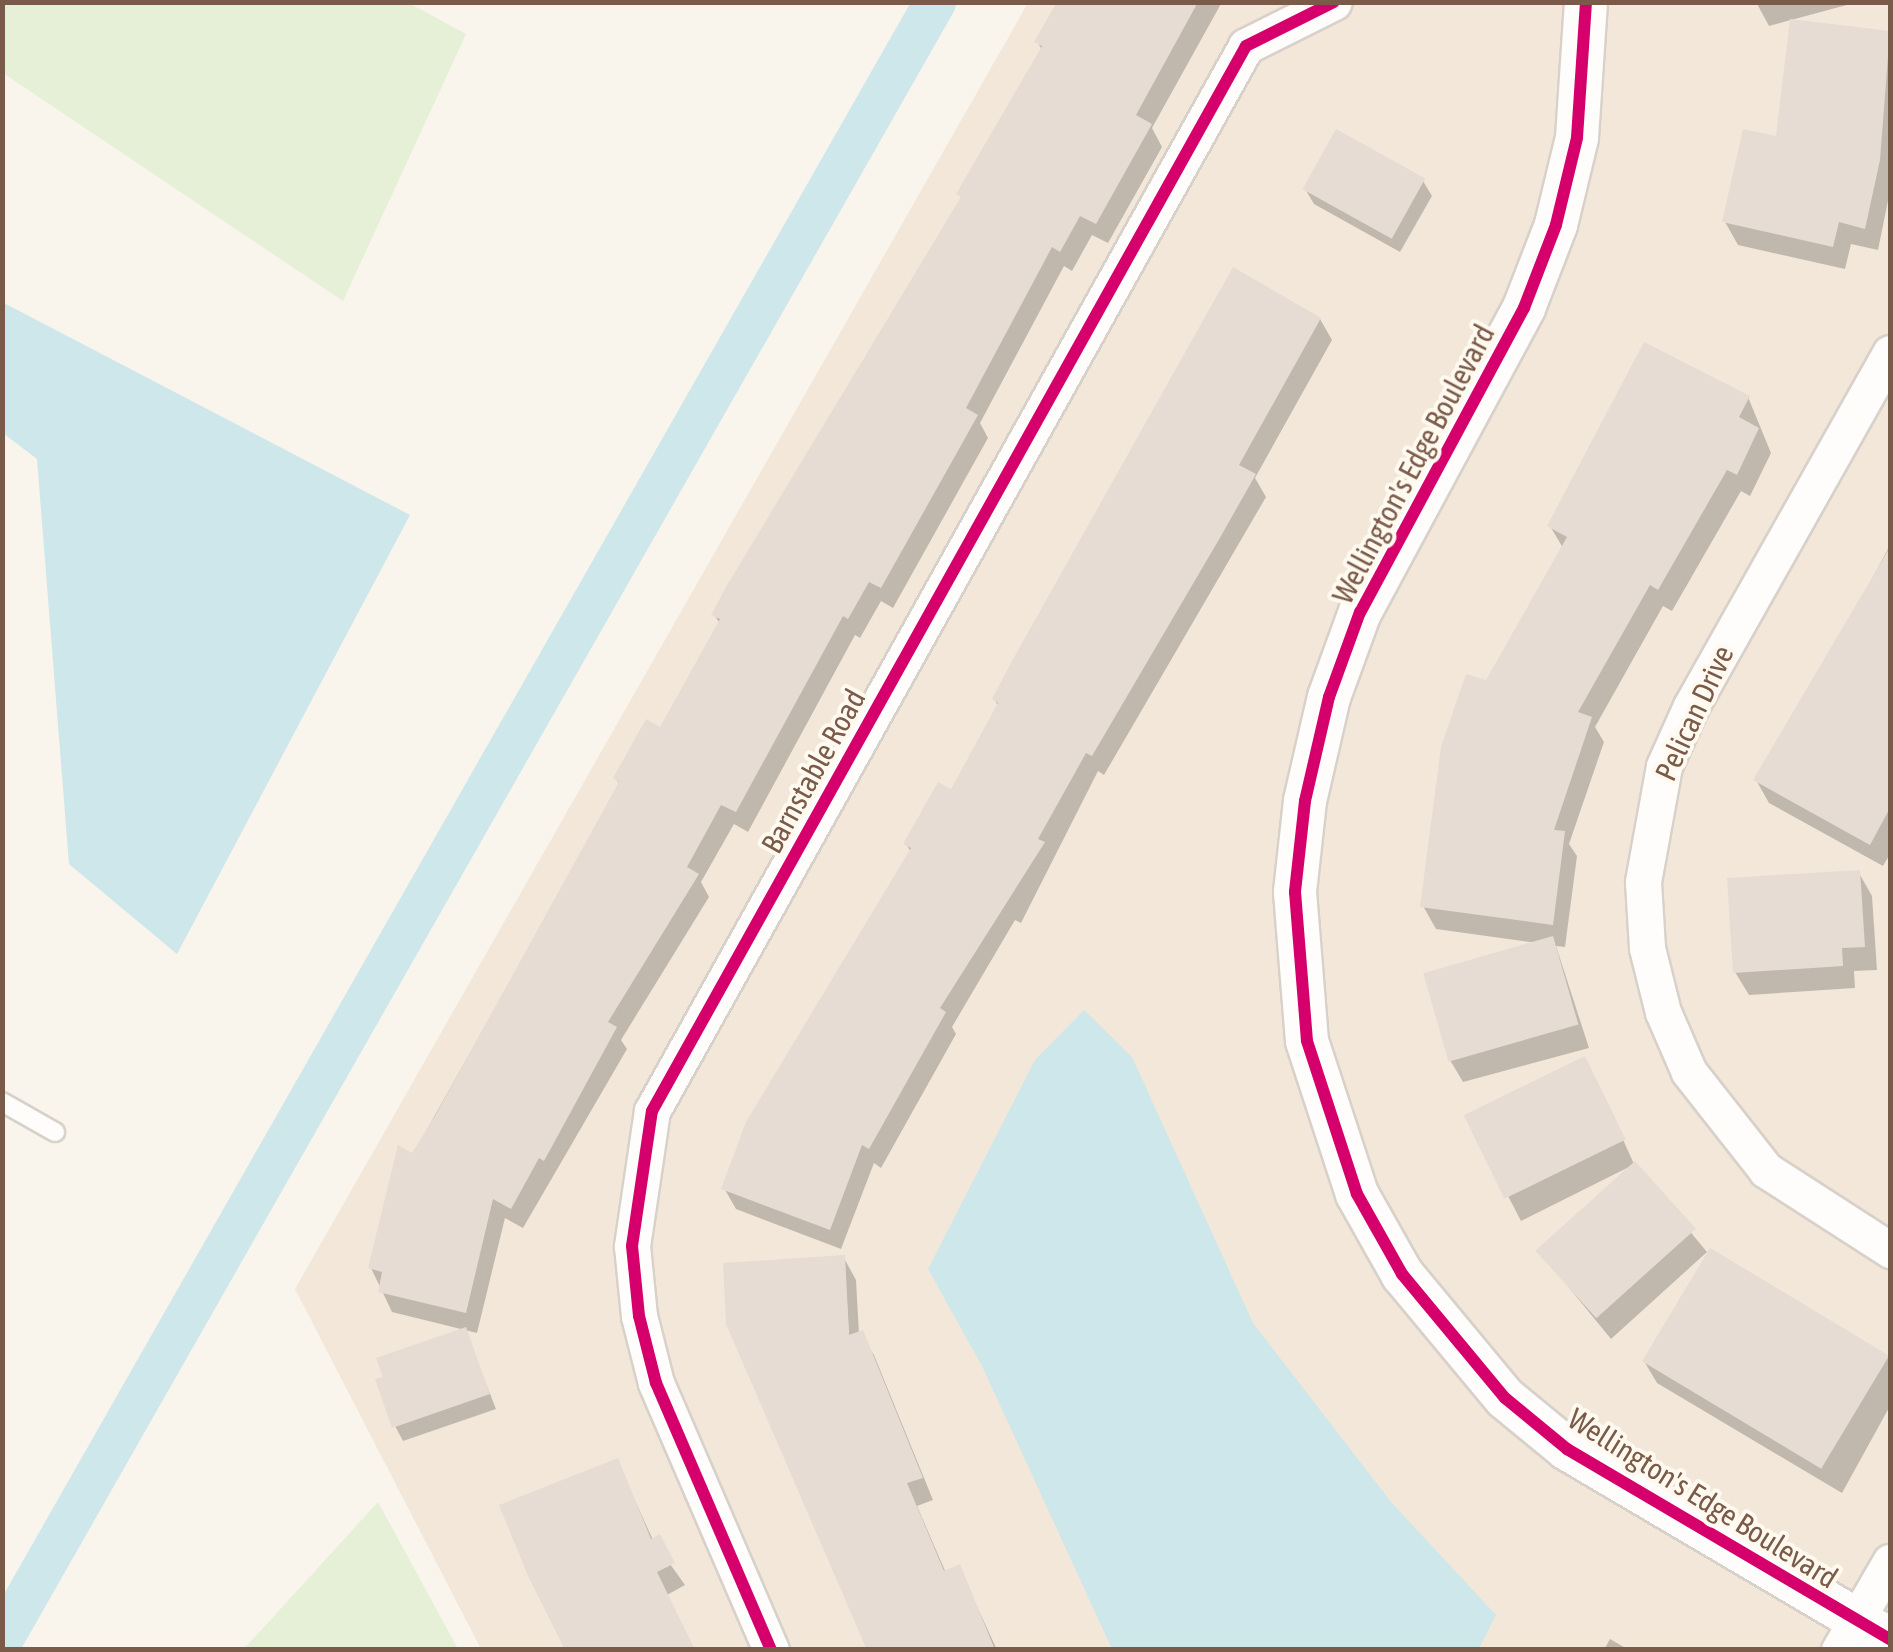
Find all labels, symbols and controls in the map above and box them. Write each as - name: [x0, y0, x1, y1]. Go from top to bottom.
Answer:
- street label: Wellington's Edge Boulevard: [1324, 318, 1502, 610]
- street label: Pelican Drive: [1647, 640, 1741, 786]
- street label: Barnstable Road: [753, 683, 873, 859]
- street label: Wellington's Edge Boulevard: [1562, 1400, 1844, 1596]

